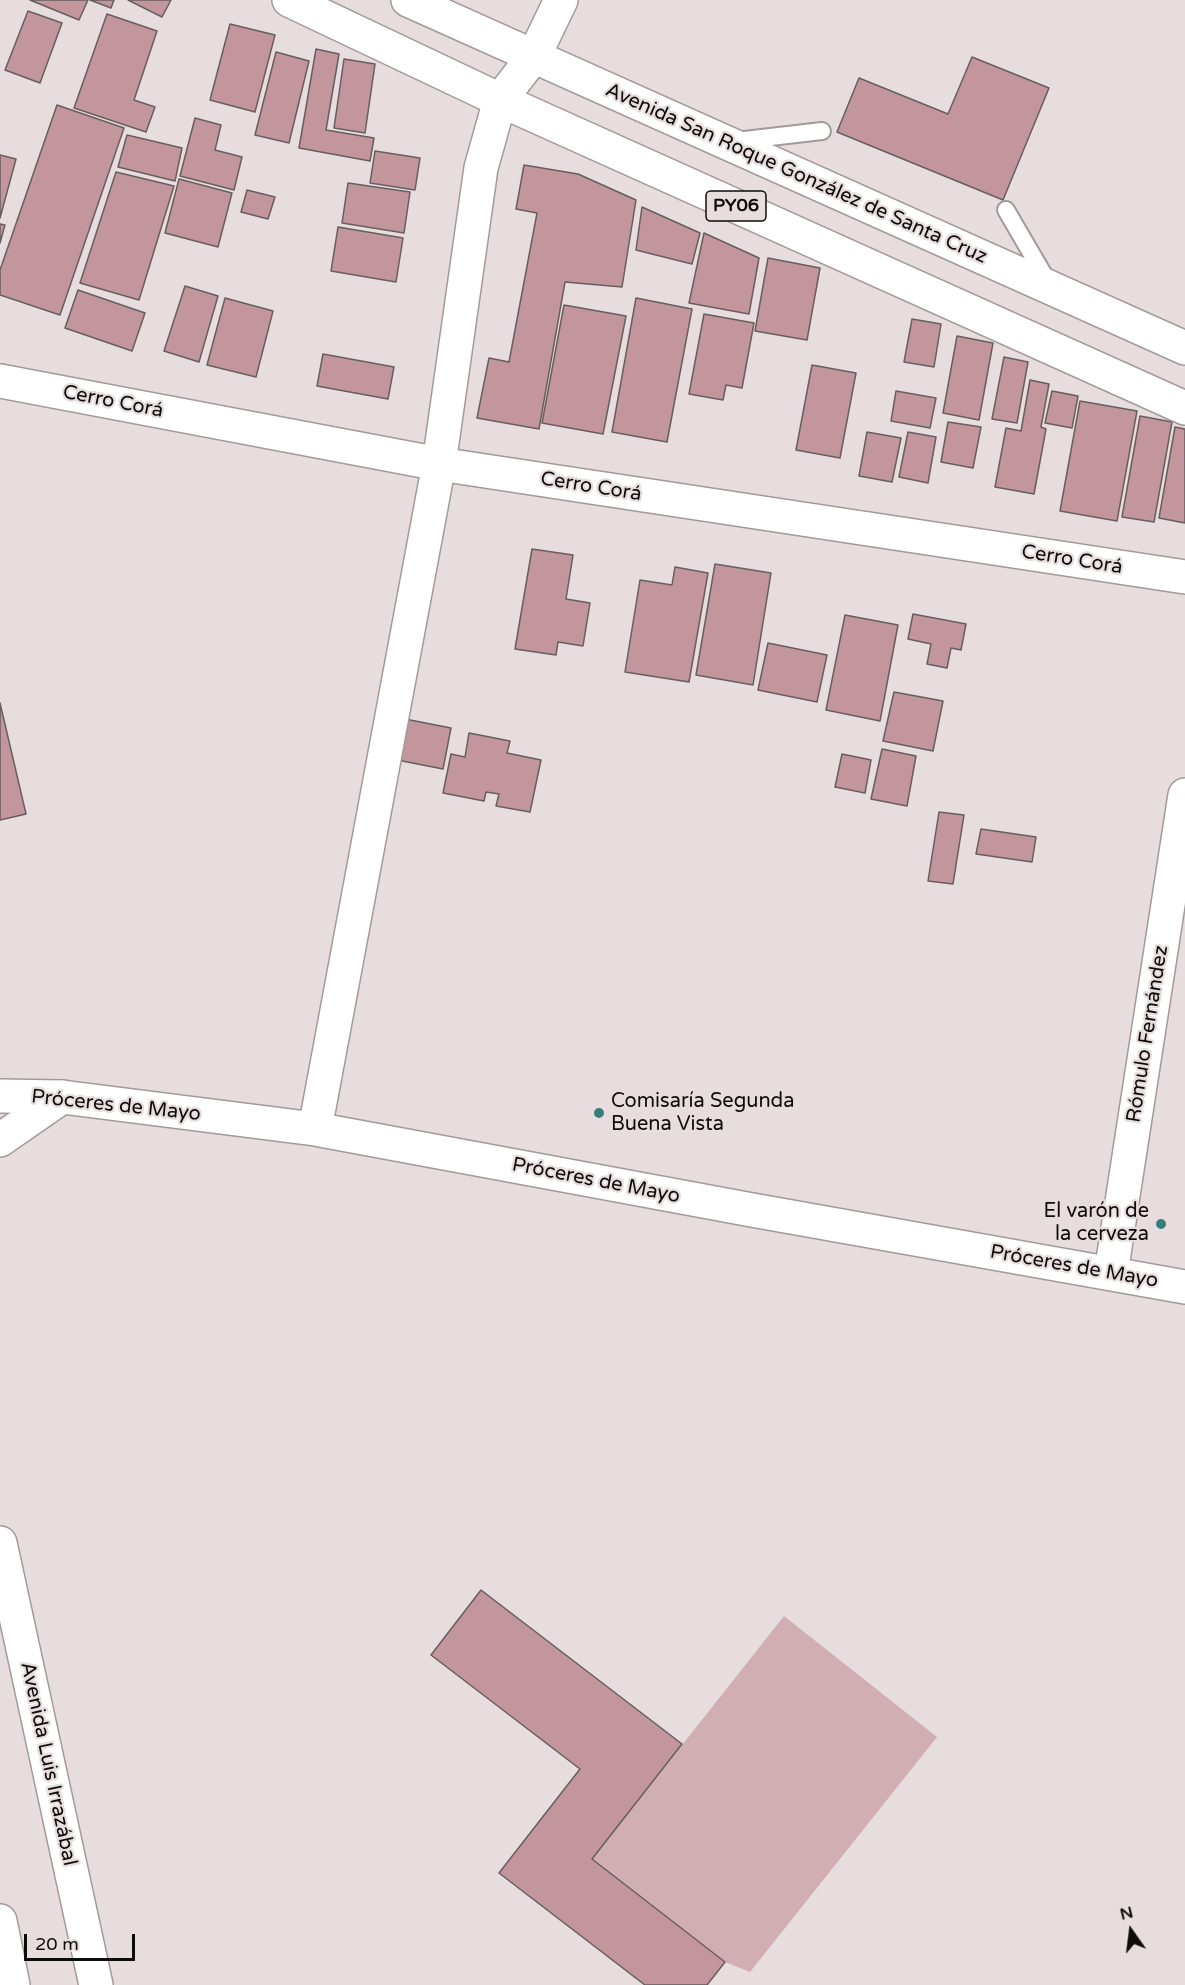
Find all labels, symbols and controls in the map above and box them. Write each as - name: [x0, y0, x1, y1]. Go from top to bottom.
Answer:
- street label: Avenida San Roque González de Santa Cruz: [601, 79, 991, 269]
- road number: PY06: [706, 191, 766, 221]
- street label: Cerro Corá: [61, 380, 165, 424]
- street label: Cerro Corá: [539, 467, 643, 507]
- street label: Cerro Corá: [1020, 540, 1124, 580]
- street label: Rómulo Fernández: [1122, 944, 1174, 1124]
- street label: Próceres de Mayo: [30, 1085, 202, 1127]
- place label: Comisaría Segunda Buena Vista: [611, 1090, 794, 1137]
- marker: Comisaría Segunda Buena Vista: [592, 1106, 606, 1120]
- street label: Próceres de Mayo: [510, 1153, 682, 1209]
- place label: El varón de la cerveza: [1044, 1200, 1149, 1247]
- marker: El varón de la cerveza: [1154, 1217, 1168, 1231]
- street label: Próceres de Mayo: [988, 1240, 1160, 1294]
- street label: Avenida Luis Irrazábal: [15, 1660, 81, 1868]
- north arrow: [1101, 1901, 1161, 1961]
- text: N: [1118, 1902, 1135, 1925]
- scale bar: [27, 1922, 138, 1960]
- text: 20 m: [35, 1933, 79, 1955]

